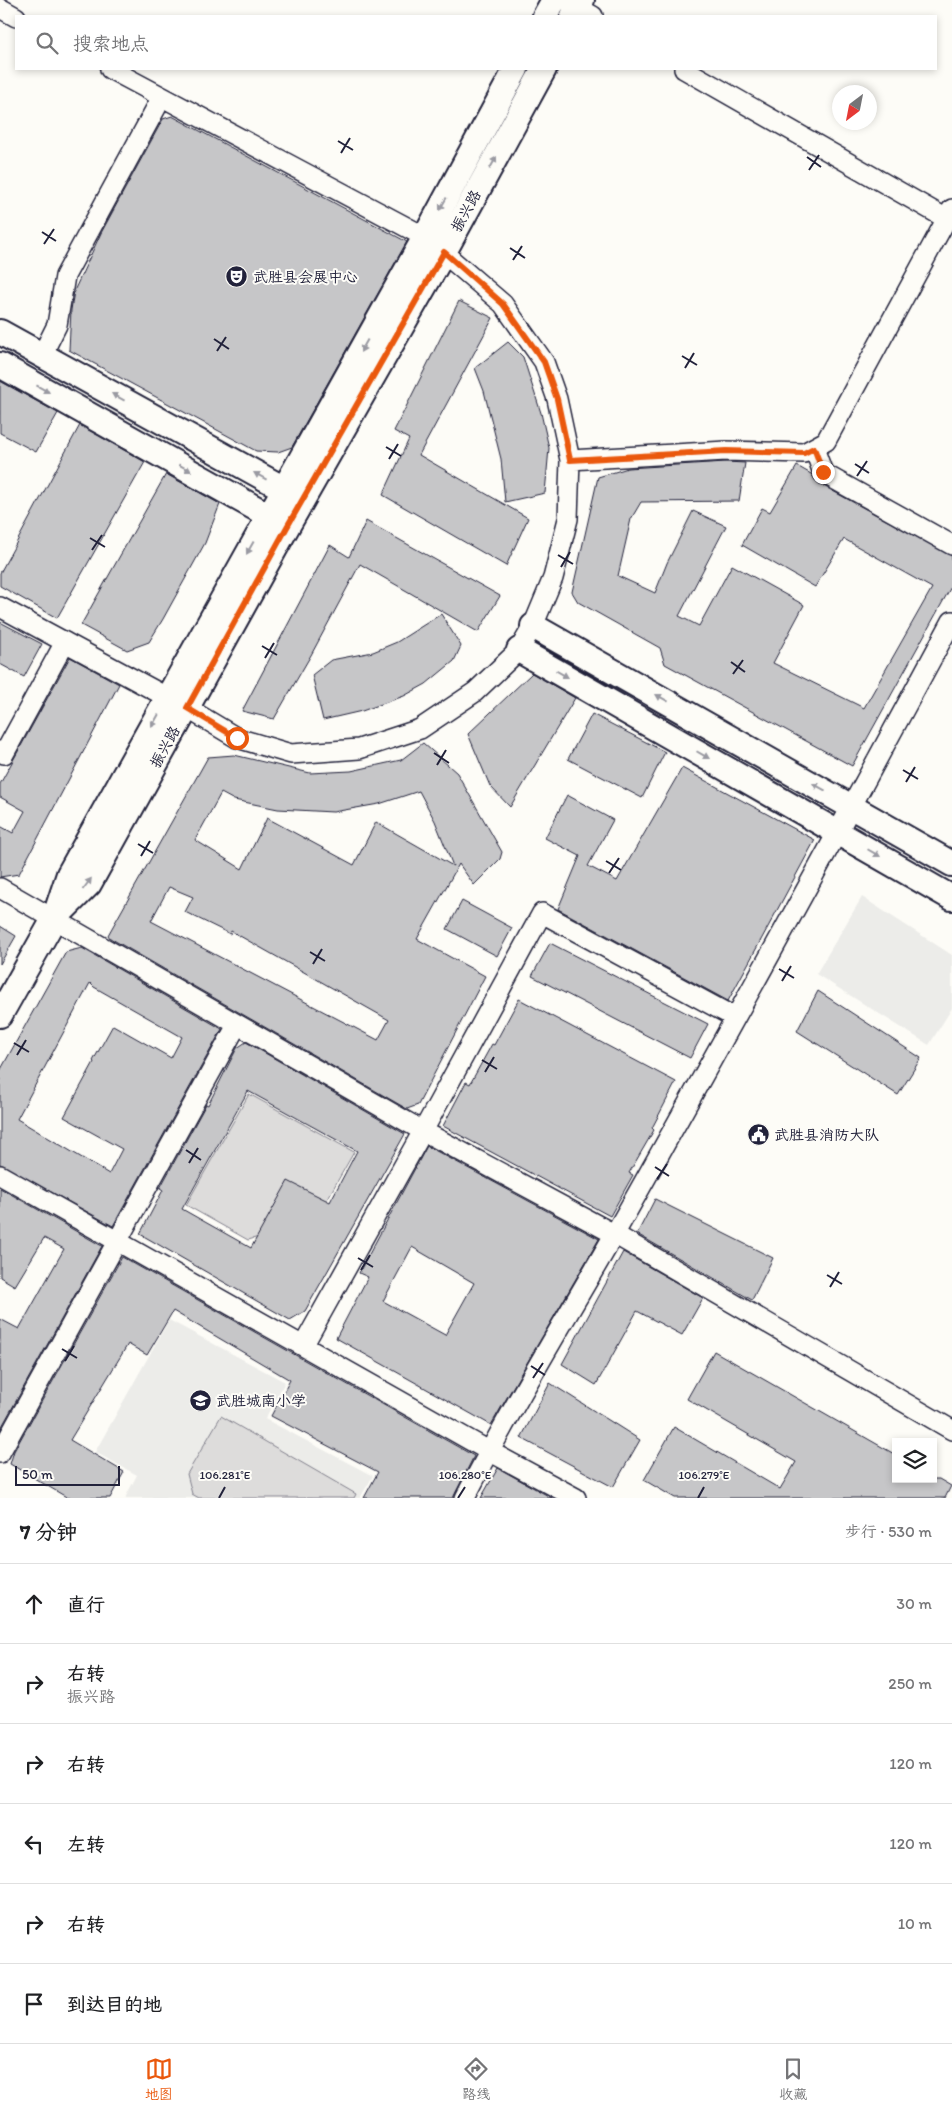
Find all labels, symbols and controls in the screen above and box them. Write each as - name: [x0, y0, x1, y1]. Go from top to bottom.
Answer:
- search box: [15, 15, 937, 70]
- icon: search: [33, 29, 61, 57]
- text: 搜索地点: [73, 32, 149, 55]
- north arrow: [832, 85, 877, 130]
- one-way arrow: [489, 155, 497, 170]
- street label: 振兴路: [447, 187, 485, 235]
- one-way arrow: [439, 196, 447, 211]
- theatre icon: 武胜县会展中心: [225, 265, 249, 289]
- place label: 武胜县会展中心: [253, 268, 358, 286]
- one-way arrow: [360, 338, 368, 353]
- one-way arrow: [36, 384, 49, 393]
- one-way arrow: [111, 393, 125, 401]
- route end: [812, 461, 835, 484]
- one-way arrow: [178, 463, 191, 472]
- one-way arrow: [252, 472, 267, 480]
- one-way arrow: [246, 541, 254, 556]
- one-way arrow: [555, 670, 568, 679]
- one-way arrow: [655, 694, 669, 703]
- one-way arrow: [150, 715, 159, 728]
- street label: 振兴路: [146, 723, 184, 771]
- route start: [226, 727, 249, 750]
- one-way arrow: [695, 751, 710, 759]
- one-way arrow: [811, 783, 826, 791]
- one-way arrow: [867, 849, 881, 858]
- one-way arrow: [82, 878, 93, 891]
- public building icon: 武胜县消防大队: [746, 1123, 770, 1147]
- place label: 武胜县消防大队: [774, 1126, 879, 1144]
- school or university icon: 武胜城南小学: [188, 1389, 212, 1413]
- place label: 武胜城南小学: [216, 1392, 306, 1410]
- map controls: [892, 1438, 937, 1483]
- button: layers: [892, 1438, 937, 1483]
- scale bar: [15, 1463, 120, 1486]
- text: 50 m: [22, 1466, 53, 1483]
- text: 106.281°E: [200, 1468, 251, 1482]
- text: 106.280°E: [439, 1468, 492, 1482]
- text: 106.279°E: [679, 1468, 730, 1482]
- text: 7 分钟: [20, 1519, 77, 1544]
- text: 步行 · 530 m: [845, 1522, 932, 1541]
- icon: ahead: [20, 1590, 48, 1618]
- text: 直行: [67, 1593, 105, 1616]
- text: 30 m: [896, 1594, 932, 1613]
- text: 右转: [67, 1662, 105, 1685]
- icon: right: [20, 1670, 48, 1698]
- text: 250 m: [888, 1674, 932, 1693]
- text: 振兴路: [67, 1687, 115, 1706]
- icon: right: [20, 1750, 48, 1778]
- text: 右转: [67, 1753, 105, 1776]
- text: 120 m: [889, 1754, 932, 1773]
- icon: left: [20, 1830, 48, 1858]
- text: 左转: [67, 1833, 105, 1856]
- text: 120 m: [889, 1834, 932, 1853]
- icon: right: [20, 1910, 48, 1938]
- text: 右转: [67, 1913, 105, 1936]
- text: 10 m: [898, 1914, 932, 1933]
- icon: arrive: [20, 1990, 48, 2018]
- text: 到达目的地: [67, 1993, 162, 2016]
- tab: 地图: [145, 2055, 173, 2103]
- tab: 路线: [462, 2055, 490, 2103]
- tab: 收藏: [779, 2055, 807, 2103]

